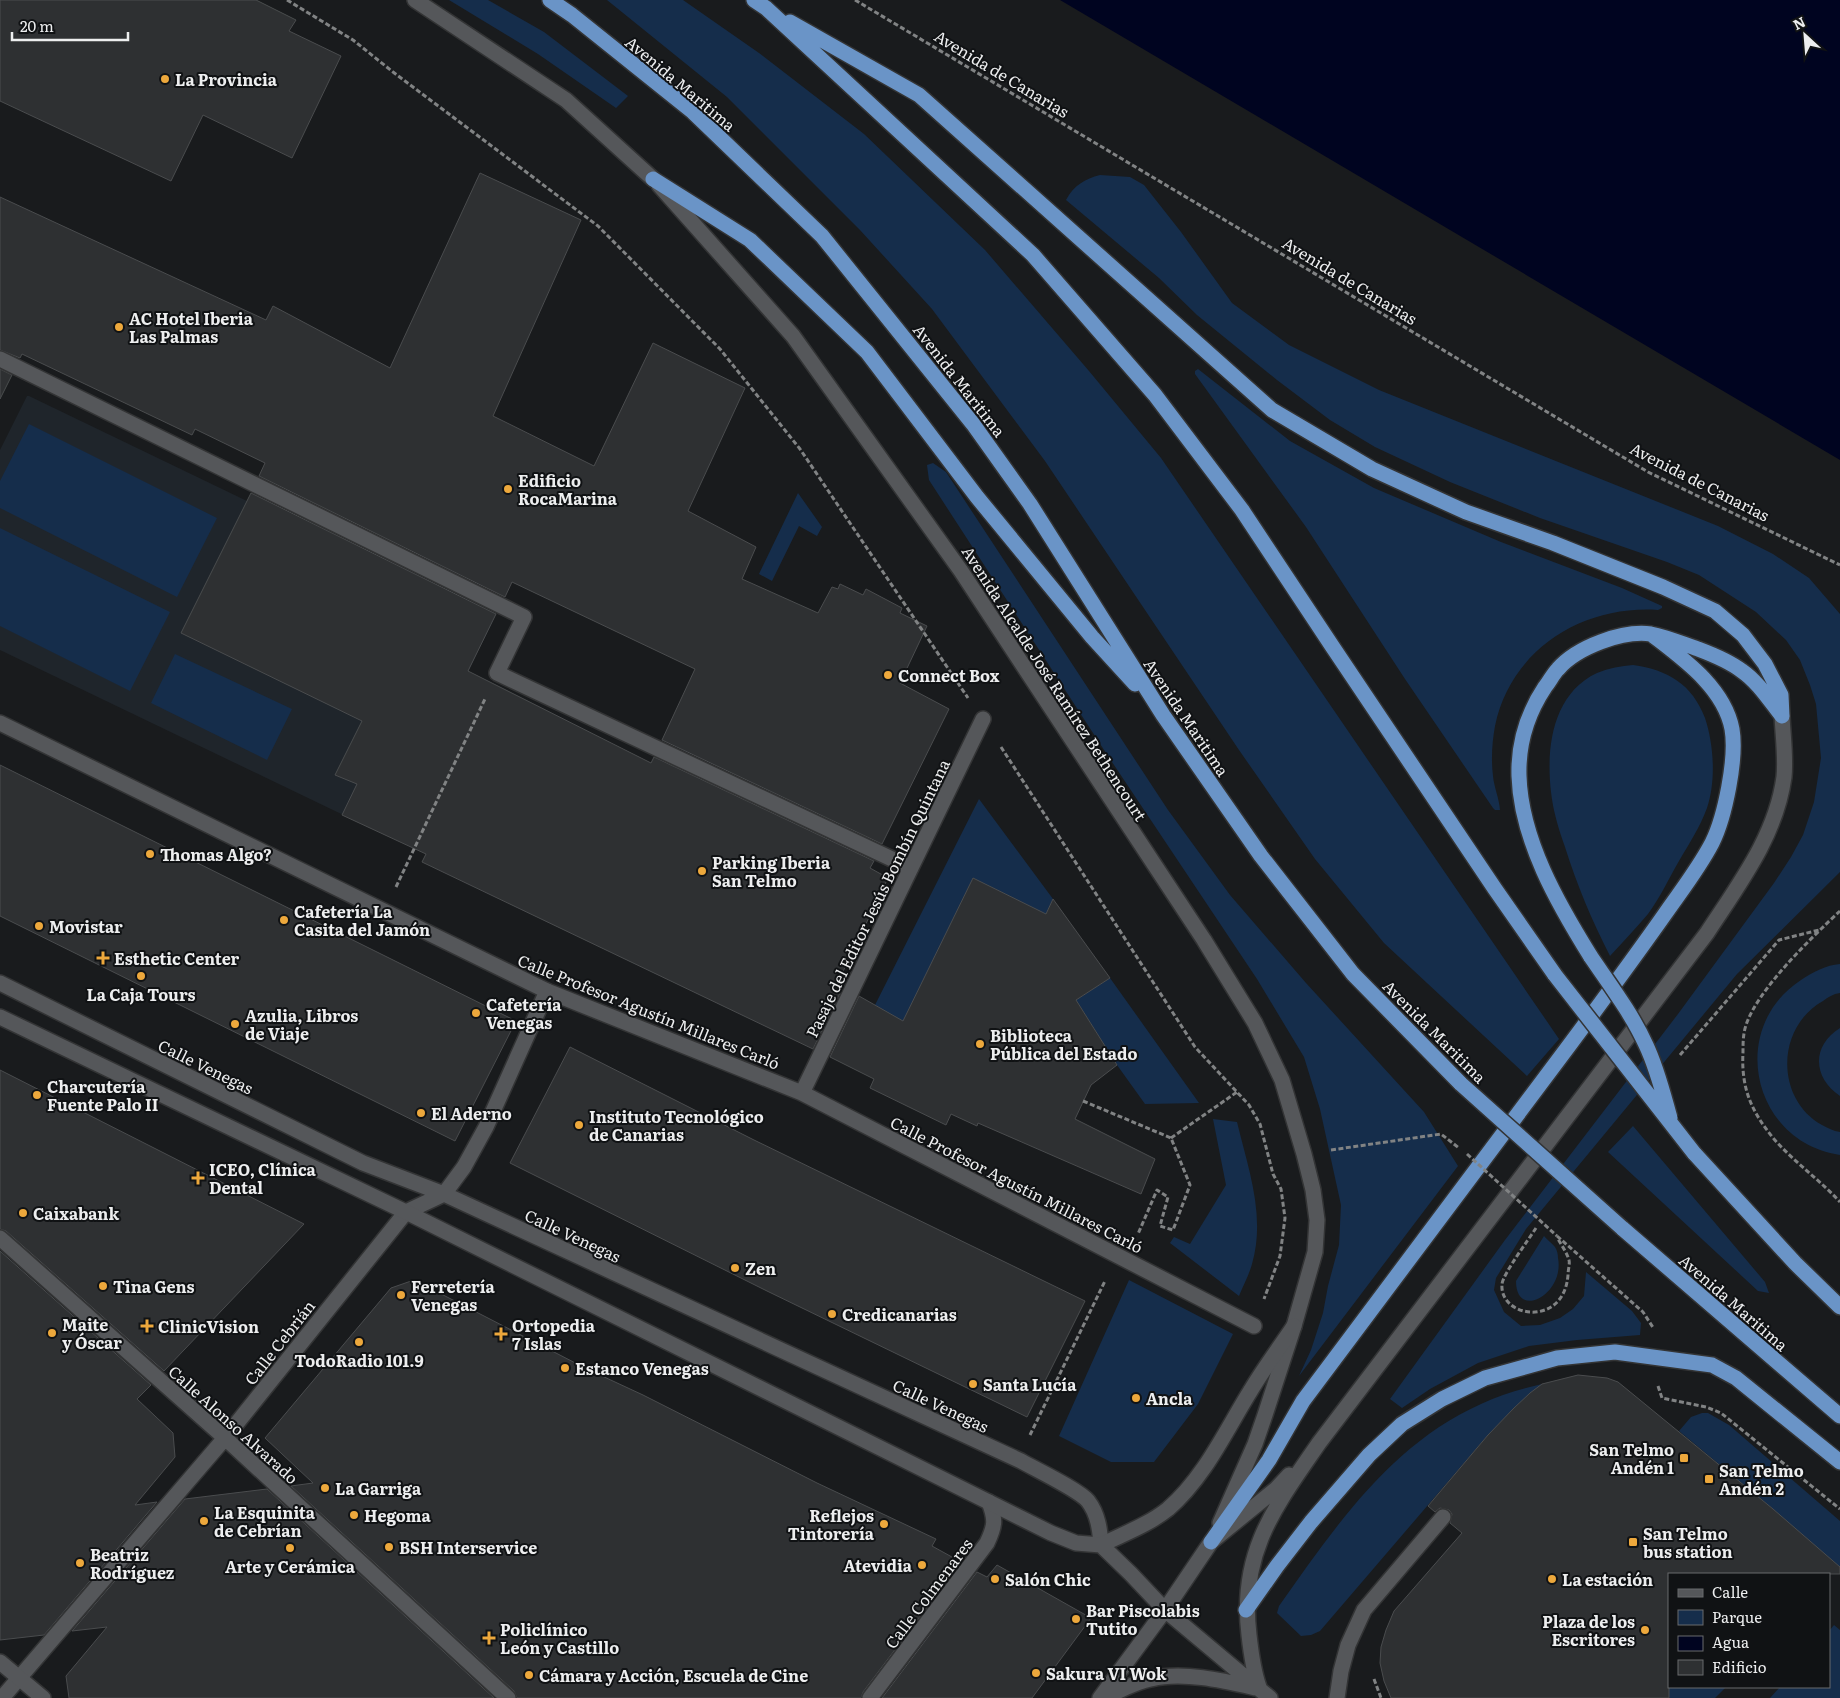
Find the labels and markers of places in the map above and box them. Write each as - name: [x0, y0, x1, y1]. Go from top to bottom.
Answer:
- place label: La Provincia: [175, 67, 278, 91]
- marker: La Provincia: [159, 73, 171, 85]
- place label: AC Hotel Iberia Las Palmas: [129, 306, 254, 348]
- marker: AC Hotel Iberia Las Palmas: [113, 321, 125, 333]
- place label: Edificio RocaMarina: [518, 468, 618, 510]
- marker: Edificio RocaMarina: [502, 483, 514, 495]
- place label: Connect Box: [898, 663, 1000, 687]
- marker: Connect Box: [882, 669, 894, 681]
- place label: Thomas Algo?: [160, 842, 272, 866]
- marker: Thomas Algo?: [144, 848, 156, 860]
- place label: Parking Iberia San Telmo: [712, 850, 831, 892]
- marker: Parking Iberia San Telmo: [696, 865, 708, 877]
- place label: Cafetería La Casita del Jamón: [294, 899, 430, 941]
- place label: Movistar: [49, 914, 123, 938]
- marker: Cafetería La Casita del Jamón: [278, 914, 290, 926]
- marker: Movistar: [33, 920, 45, 932]
- place label: Esthetic Center: [114, 946, 240, 970]
- marker: Esthetic Center: [96, 951, 110, 965]
- marker: La Caja Tours: [135, 970, 147, 982]
- place label: La Caja Tours: [86, 982, 196, 1006]
- place label: Cafetería Venegas: [486, 992, 562, 1034]
- place label: Azulia, Libros de Viaje: [245, 1003, 358, 1045]
- marker: Cafetería Venegas: [470, 1007, 482, 1019]
- marker: Azulia, Libros de Viaje: [229, 1018, 241, 1030]
- place label: Biblioteca Pública del Estado: [990, 1023, 1137, 1065]
- marker: Biblioteca Pública del Estado: [974, 1038, 986, 1050]
- place label: Charcutería Fuente Palo II: [47, 1074, 158, 1116]
- marker: Charcutería Fuente Palo II: [31, 1089, 43, 1101]
- place label: El Aderno: [431, 1101, 512, 1125]
- place label: Instituto Tecnológico de Canarias: [589, 1104, 764, 1146]
- marker: El Aderno: [415, 1107, 427, 1119]
- marker: Instituto Tecnológico de Canarias: [573, 1119, 585, 1131]
- place label: ICEO, Clínica Dental: [209, 1157, 317, 1199]
- marker: ICEO, Clínica Dental: [191, 1171, 205, 1185]
- place label: Caixabank: [33, 1201, 119, 1225]
- marker: Caixabank: [17, 1207, 29, 1219]
- place label: Zen: [745, 1256, 776, 1280]
- marker: Zen: [729, 1262, 741, 1274]
- place label: Tina Gens: [113, 1274, 195, 1298]
- place label: Ferretería Venegas: [411, 1274, 496, 1316]
- marker: Tina Gens: [97, 1280, 109, 1292]
- marker: Ferretería Venegas: [395, 1289, 407, 1301]
- place label: Credicanarias: [842, 1302, 957, 1326]
- marker: Credicanarias: [826, 1308, 838, 1320]
- place label: Maite y Óscar: [62, 1312, 122, 1354]
- place label: Ortopedia 7 Islas: [512, 1313, 596, 1355]
- place label: ClinicVision: [158, 1314, 259, 1338]
- marker: ClinicVision: [140, 1319, 154, 1333]
- marker: Maite y Óscar: [46, 1327, 58, 1339]
- marker: Ortopedia 7 Islas: [494, 1327, 508, 1341]
- marker: TodoRadio 101.9: [353, 1336, 365, 1348]
- place label: TodoRadio 101.9: [294, 1348, 424, 1372]
- place label: Estanco Venegas: [575, 1356, 709, 1380]
- marker: Estanco Venegas: [559, 1362, 571, 1374]
- place label: Santa Lucía: [983, 1372, 1077, 1396]
- marker: Santa Lucía: [967, 1378, 979, 1390]
- place label: Ancla: [1146, 1386, 1193, 1410]
- marker: Ancla: [1130, 1392, 1142, 1404]
- place label: San Telmo Andén 1: [1589, 1437, 1674, 1479]
- marker: San Telmo Andén 1: [1678, 1452, 1690, 1464]
- place label: San Telmo Andén 2: [1719, 1458, 1804, 1500]
- marker: San Telmo Andén 2: [1703, 1473, 1715, 1485]
- place label: La Garriga: [335, 1476, 422, 1500]
- marker: La Garriga: [319, 1482, 331, 1494]
- place label: La Esquinita de Cebrían: [214, 1500, 316, 1542]
- place label: Hegoma: [364, 1503, 431, 1527]
- place label: Reflejos Tintorería: [788, 1503, 875, 1545]
- marker: Hegoma: [348, 1509, 360, 1521]
- marker: La Esquinita de Cebrían: [198, 1515, 210, 1527]
- marker: Reflejos Tintorería: [878, 1518, 890, 1530]
- place label: San Telmo bus station: [1643, 1521, 1733, 1563]
- place label: BSH Interservice: [399, 1535, 537, 1559]
- marker: San Telmo bus station: [1627, 1536, 1639, 1548]
- marker: BSH Interservice: [383, 1541, 395, 1553]
- place label: Beatriz Rodríguez: [90, 1542, 175, 1584]
- marker: Arte y Cerámica: [284, 1542, 296, 1554]
- place label: Atevidia: [844, 1553, 913, 1577]
- place label: Arte y Cerámica: [225, 1554, 356, 1578]
- marker: Beatriz Rodríguez: [74, 1557, 86, 1569]
- marker: Atevidia: [916, 1559, 928, 1571]
- place label: Salón Chic: [1005, 1567, 1091, 1591]
- place label: La estación: [1562, 1567, 1653, 1591]
- marker: Salón Chic: [989, 1573, 1001, 1585]
- marker: La estación: [1546, 1573, 1558, 1585]
- place label: Bar Piscolabis Tutito: [1086, 1598, 1200, 1640]
- place label: Plaza de los Escritores: [1542, 1609, 1635, 1651]
- marker: Bar Piscolabis Tutito: [1070, 1613, 1082, 1625]
- place label: Policlínico León y Castillo: [500, 1617, 619, 1659]
- marker: Plaza de los Escritores: [1639, 1624, 1651, 1636]
- marker: Policlínico León y Castillo: [482, 1631, 496, 1645]
- place label: Sakura VI Wok: [1046, 1661, 1167, 1685]
- place label: Cámara y Acción, Escuela de Cine: [539, 1663, 808, 1687]
- marker: Sakura VI Wok: [1030, 1667, 1042, 1679]
- marker: Cámara y Acción, Escuela de Cine: [523, 1669, 535, 1681]

